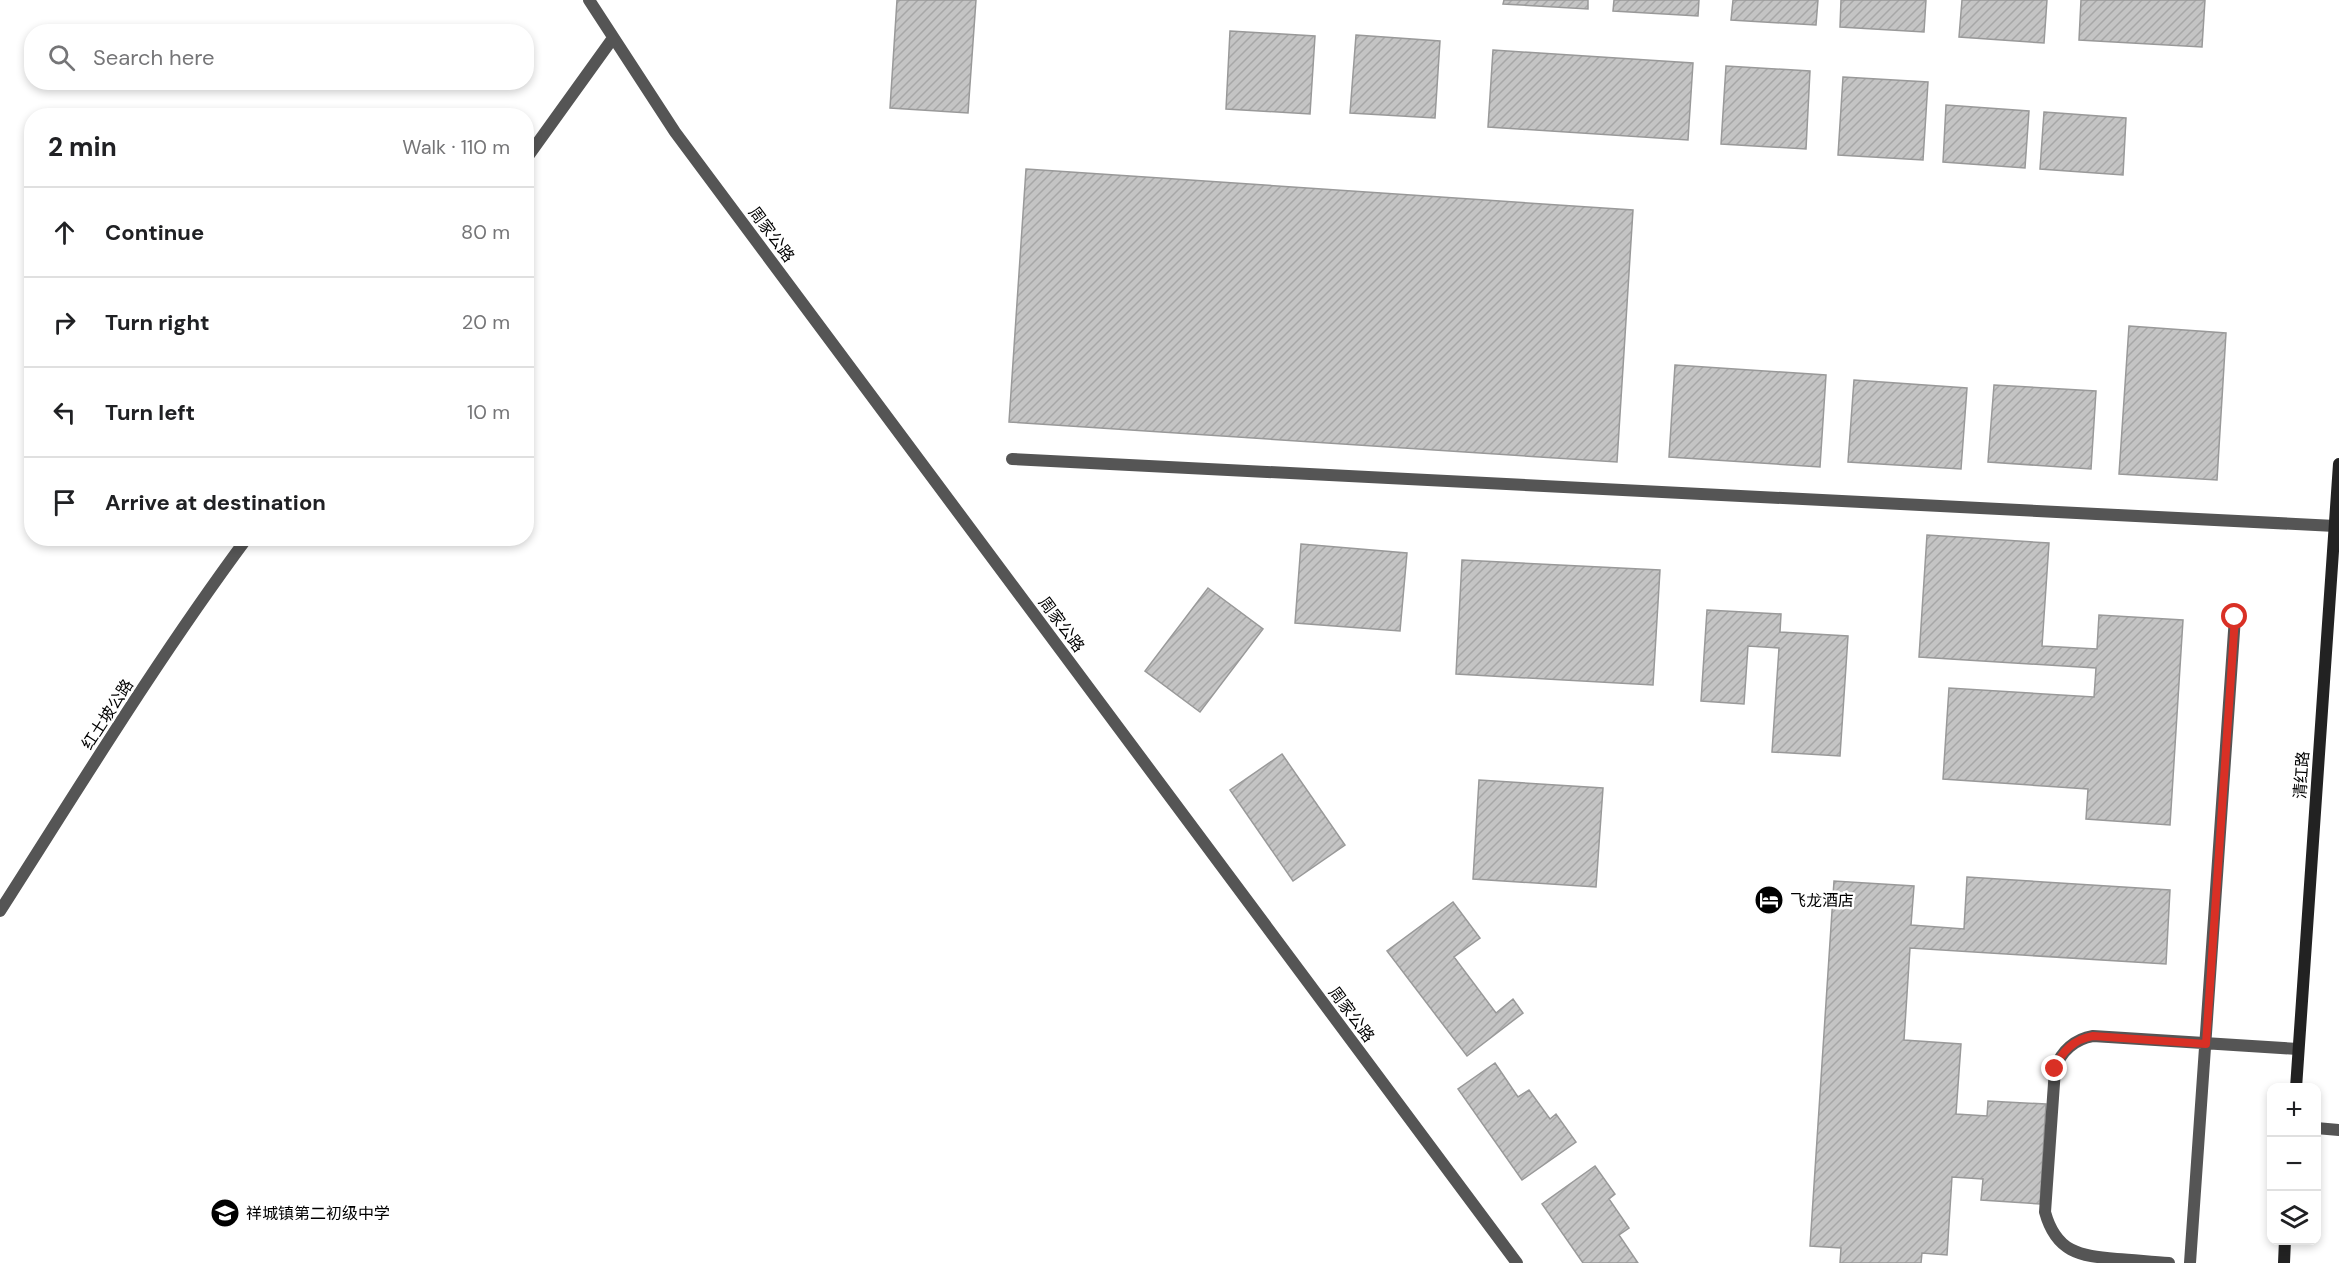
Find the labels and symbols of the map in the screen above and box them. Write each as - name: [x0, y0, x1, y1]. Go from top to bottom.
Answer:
- street label: 周家公路: [744, 202, 799, 266]
- street label: 周家公路: [1034, 592, 1089, 656]
- route start: [2221, 603, 2247, 629]
- street label: 红土坡公路: [77, 675, 138, 754]
- street label: 清红路: [2289, 750, 2314, 800]
- hotel icon: 飞龙酒店: [1753, 884, 1785, 916]
- place label: 飞龙酒店: [1790, 890, 1854, 911]
- street label: 周家公路: [1324, 982, 1379, 1046]
- route end: [2041, 1055, 2067, 1081]
- school or university icon: 祥城镇第二初级中学: [209, 1197, 241, 1229]
- place label: 祥城镇第二初级中学: [246, 1203, 390, 1224]

